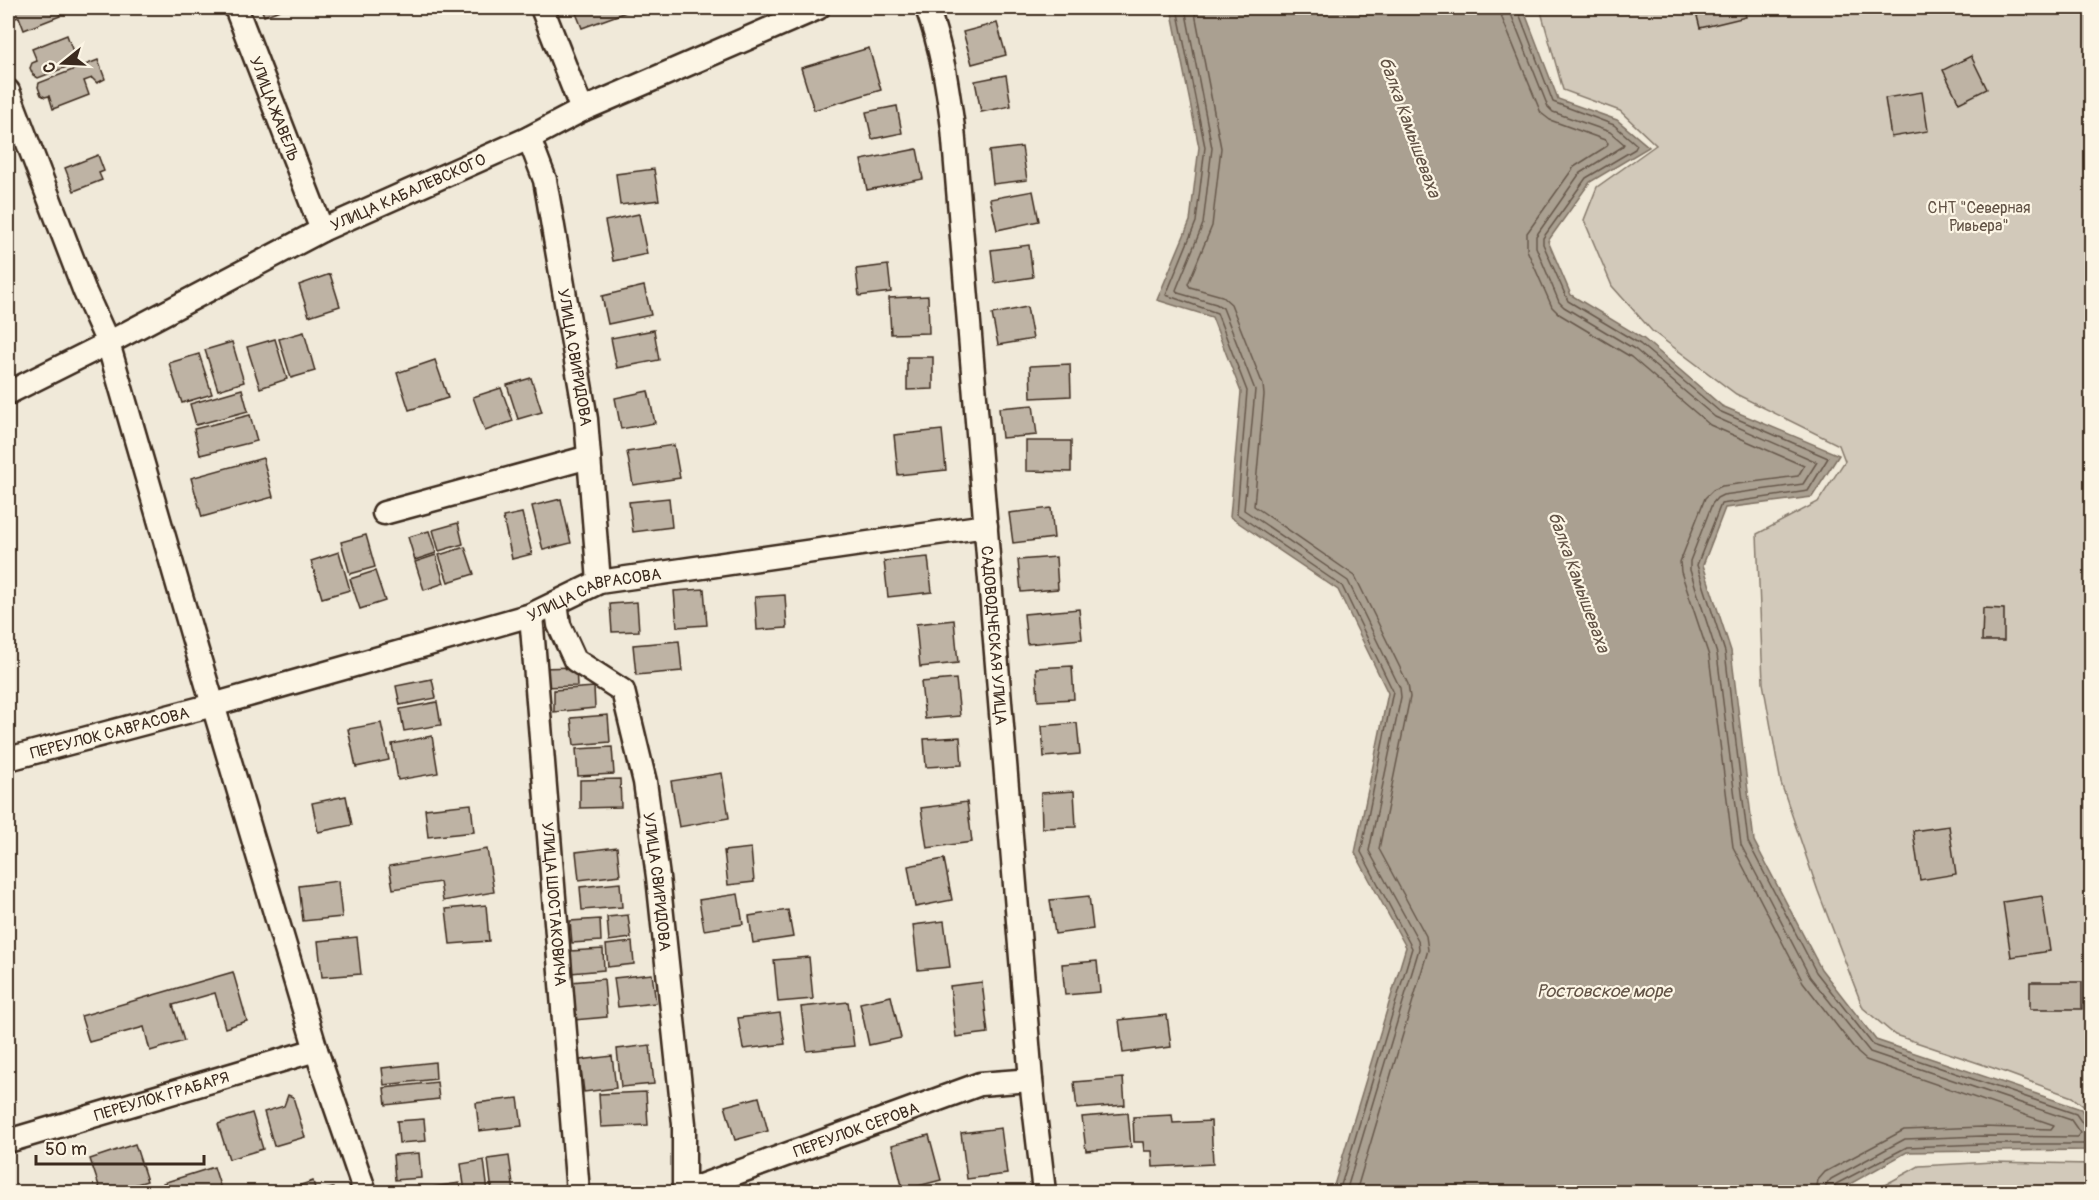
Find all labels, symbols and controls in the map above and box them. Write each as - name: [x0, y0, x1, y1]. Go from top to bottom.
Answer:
- north arrow: [33, 33, 93, 93]
- street label: УЛИЦА ЖАВЕЛЬ: [245, 54, 303, 164]
- water label: балка Камышеваха: [1373, 54, 1446, 202]
- text: С: [39, 59, 61, 75]
- street label: УЛИЦА КАБАЛЕВСКОГО: [328, 149, 489, 236]
- park label: СНТ "Северная Ривьера": [1928, 198, 2030, 236]
- street label: УЛИЦА СВИРИДОВА: [553, 287, 596, 427]
- water label: балка Камышеваха: [1542, 509, 1615, 657]
- street label: САДОВОДЧЕСКАЯ УЛИЦА: [976, 545, 1011, 726]
- street label: УЛИЦА САВРАСОВА: [524, 564, 662, 626]
- street label: ПЕРЕУЛОК САВРАСОВА: [28, 703, 191, 764]
- street label: УЛИЦА СВИРИДОВА: [638, 811, 675, 952]
- street label: УЛИЦА ШОСТАКОВИЧА: [537, 821, 570, 987]
- water label: Ростовское море: [1537, 980, 1673, 1003]
- street label: ПЕРЕУЛОК ГРАБАРЯ: [92, 1067, 231, 1126]
- street label: ПЕРЕУЛОК СЕРОВА: [791, 1098, 922, 1162]
- scale bar: [36, 1128, 204, 1166]
- text: 50 m: [45, 1138, 87, 1161]

